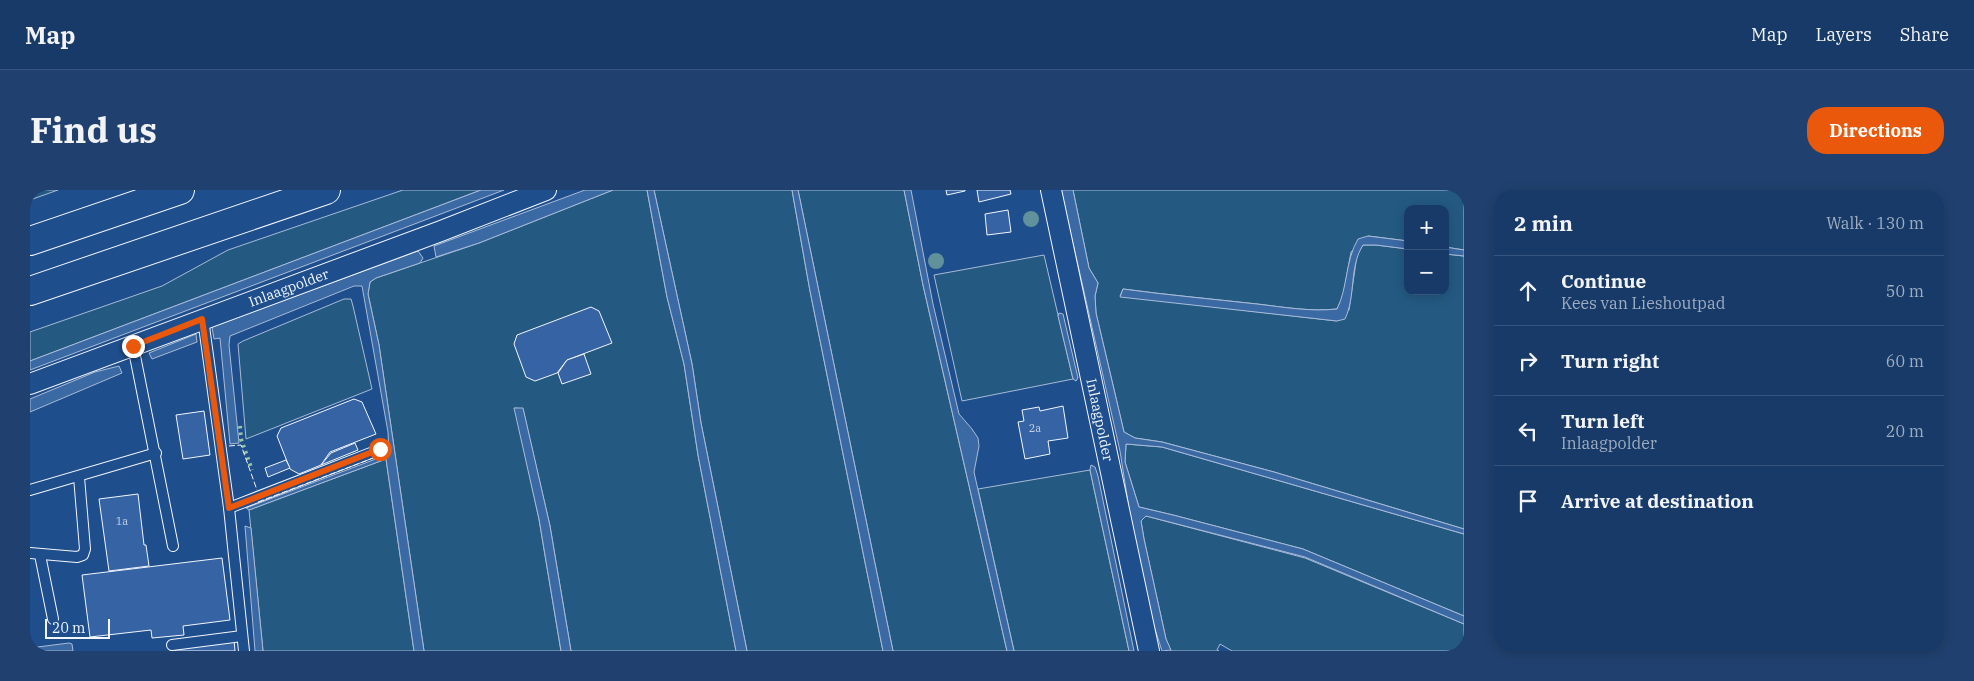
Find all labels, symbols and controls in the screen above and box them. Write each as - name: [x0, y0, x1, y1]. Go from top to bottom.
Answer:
- text: Map: [25, 19, 75, 51]
- text: Map: [1751, 23, 1788, 46]
- text: Layers: [1816, 23, 1872, 46]
- text: Share: [1900, 23, 1949, 46]
- text: Find us: [30, 107, 157, 153]
- button: Directions: [1807, 107, 1944, 154]
- map controls: [1404, 205, 1449, 295]
- button: +: [1404, 205, 1449, 250]
- text: 2 min: [1514, 209, 1573, 237]
- text: Walk · 130 m: [1826, 213, 1924, 233]
- button: −: [1404, 250, 1449, 295]
- street label: Inlaagpolder: [246, 264, 332, 311]
- text: Continue: [1561, 269, 1646, 293]
- icon: ahead: [1514, 277, 1542, 305]
- text: 50 m: [1886, 281, 1924, 301]
- text: Kees van Lieshoutpad: [1561, 293, 1726, 313]
- route end: [122, 335, 145, 358]
- icon: right: [1514, 347, 1542, 375]
- text: Turn right: [1561, 349, 1659, 373]
- text: 60 m: [1886, 351, 1924, 371]
- street label: Inlaagpolder: [1082, 377, 1118, 464]
- text: Turn left: [1561, 409, 1644, 433]
- icon: left: [1514, 417, 1542, 445]
- house number: 2a: [1029, 421, 1041, 435]
- text: 20 m: [1886, 421, 1924, 441]
- text: Inlaagpolder: [1561, 433, 1657, 453]
- route start: [369, 438, 392, 461]
- icon: arrive: [1514, 487, 1542, 515]
- text: Arrive at destination: [1561, 489, 1754, 513]
- house number: 1a: [116, 514, 128, 528]
- scale bar: [45, 616, 110, 639]
- text: 20 m: [52, 619, 85, 637]

